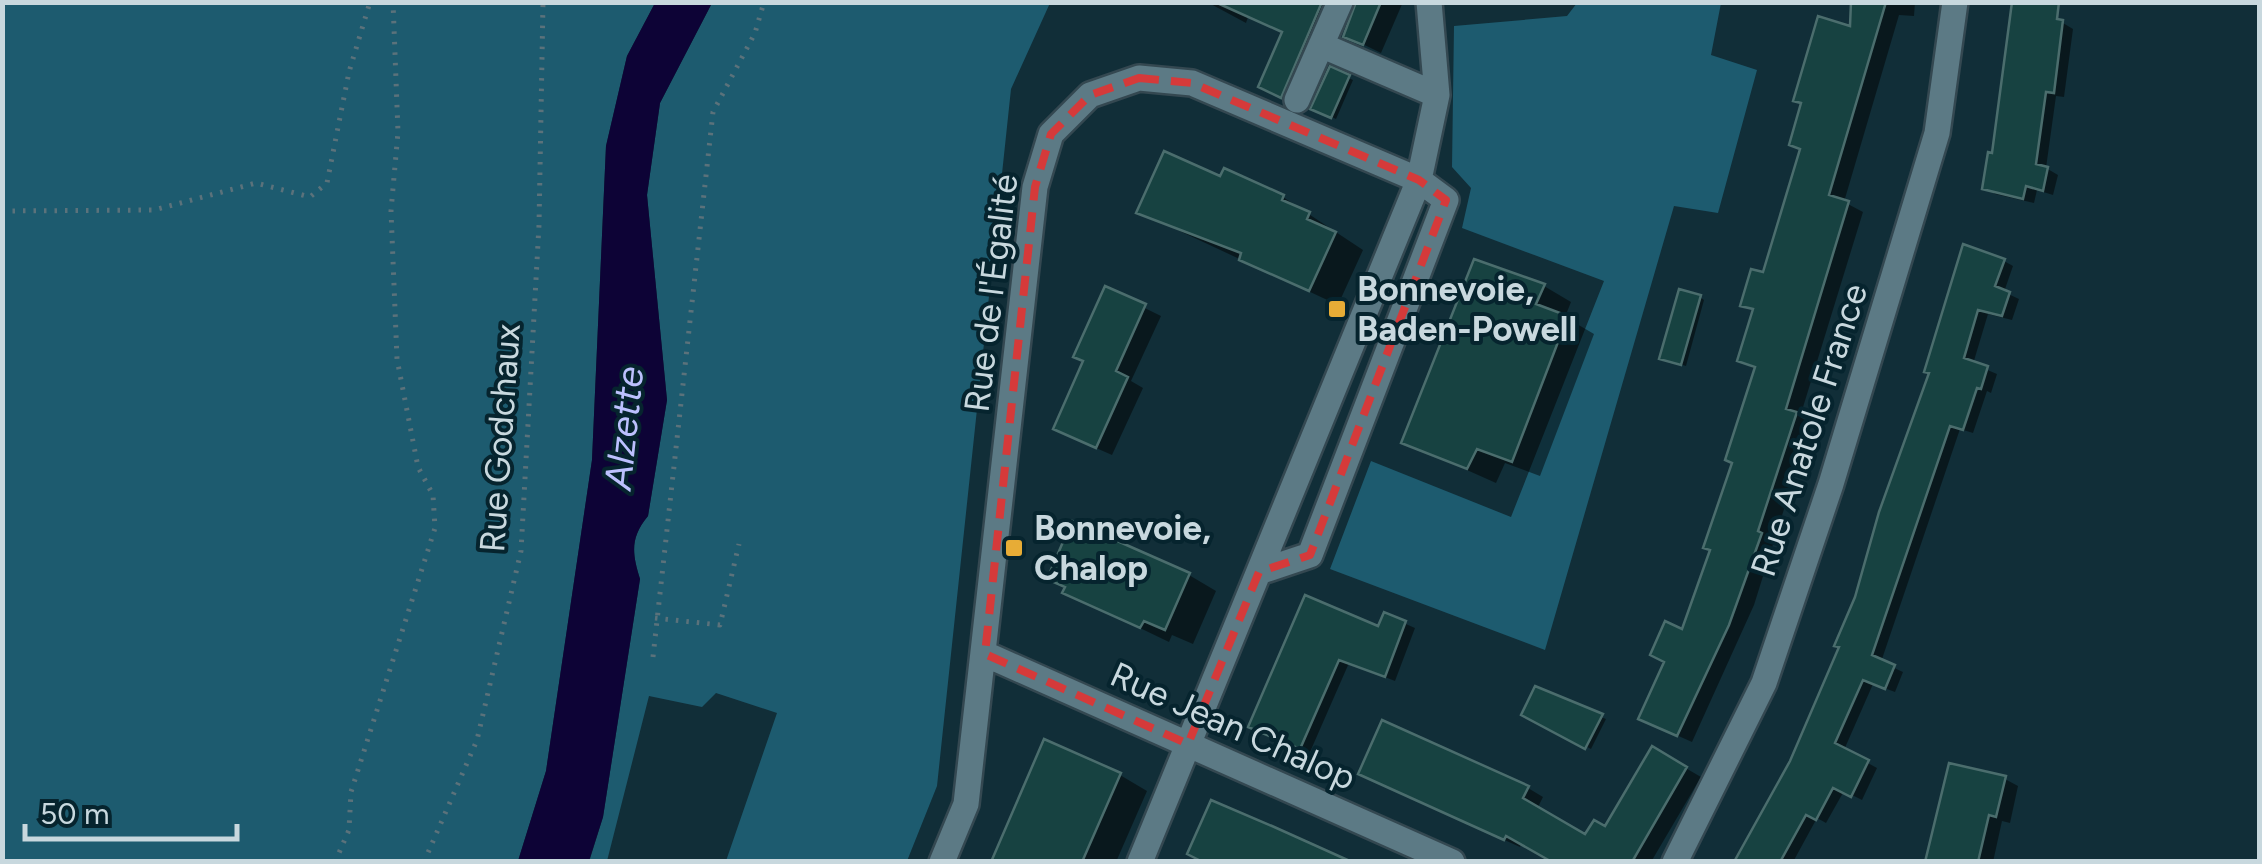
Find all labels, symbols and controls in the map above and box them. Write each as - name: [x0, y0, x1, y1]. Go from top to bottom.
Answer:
- street label: Rue de l'Égalité: [956, 172, 1026, 414]
- place label: Bonnevoie, Baden-Powell: [1357, 268, 1577, 350]
- street label: Rue Anatole France: [1742, 278, 1876, 582]
- marker: Bonnevoie, Baden-Powell: [1326, 298, 1348, 320]
- street label: Rue Godchaux: [471, 322, 529, 554]
- water label: Alzette: [594, 364, 653, 494]
- place label: Bonnevoie, Chalop: [1034, 507, 1211, 589]
- marker: Bonnevoie, Chalop: [1003, 537, 1025, 559]
- street label: Rue Jean Chalop: [1104, 653, 1362, 799]
- scale bar: [25, 779, 238, 841]
- text: 50 m: [40, 795, 109, 832]

